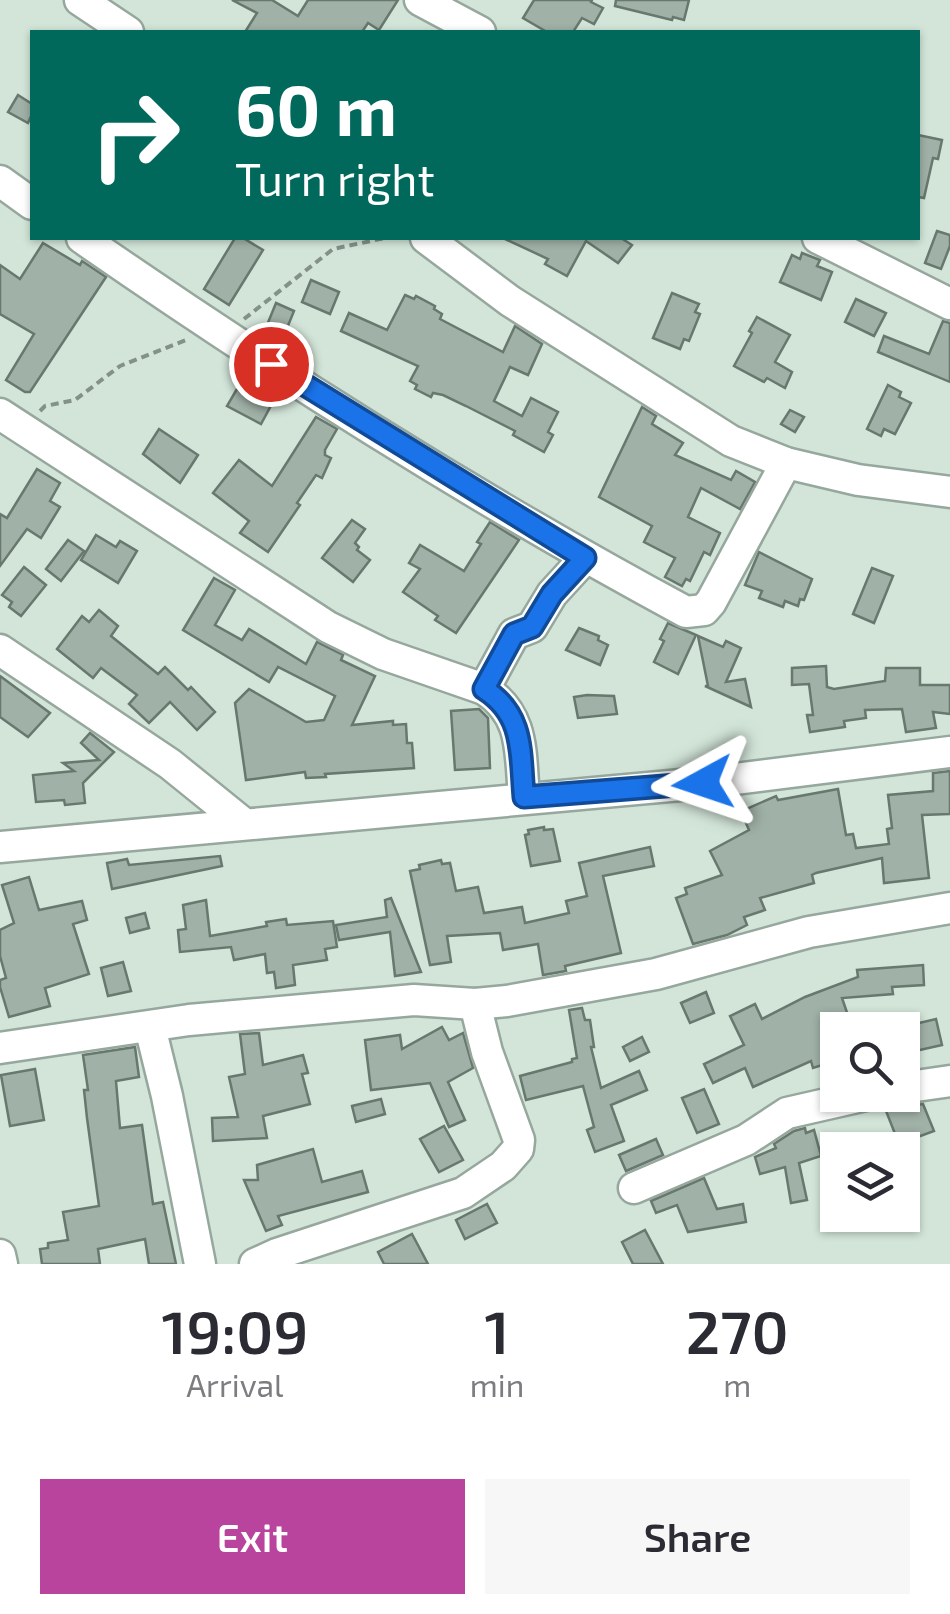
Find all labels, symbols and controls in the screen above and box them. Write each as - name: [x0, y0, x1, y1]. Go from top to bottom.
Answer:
- text: 60 m: [235, 66, 397, 150]
- icon: right: [70, 70, 200, 200]
- text: Turn right: [235, 151, 435, 205]
- pin: [229, 322, 314, 407]
- icon: arrive: [244, 337, 299, 392]
- position arrow: [651, 731, 755, 835]
- map controls: [820, 1012, 920, 1232]
- button: search: [820, 1012, 920, 1112]
- button: layers: [820, 1132, 920, 1232]
- text: 19:09: [161, 1294, 308, 1366]
- text: 1: [485, 1294, 510, 1366]
- text: 270: [686, 1294, 789, 1366]
- text: Arrival: [186, 1365, 284, 1403]
- text: min: [470, 1365, 524, 1403]
- text: m: [723, 1365, 751, 1403]
- button: Exit: [40, 1479, 465, 1594]
- button: Share: [485, 1479, 910, 1594]

